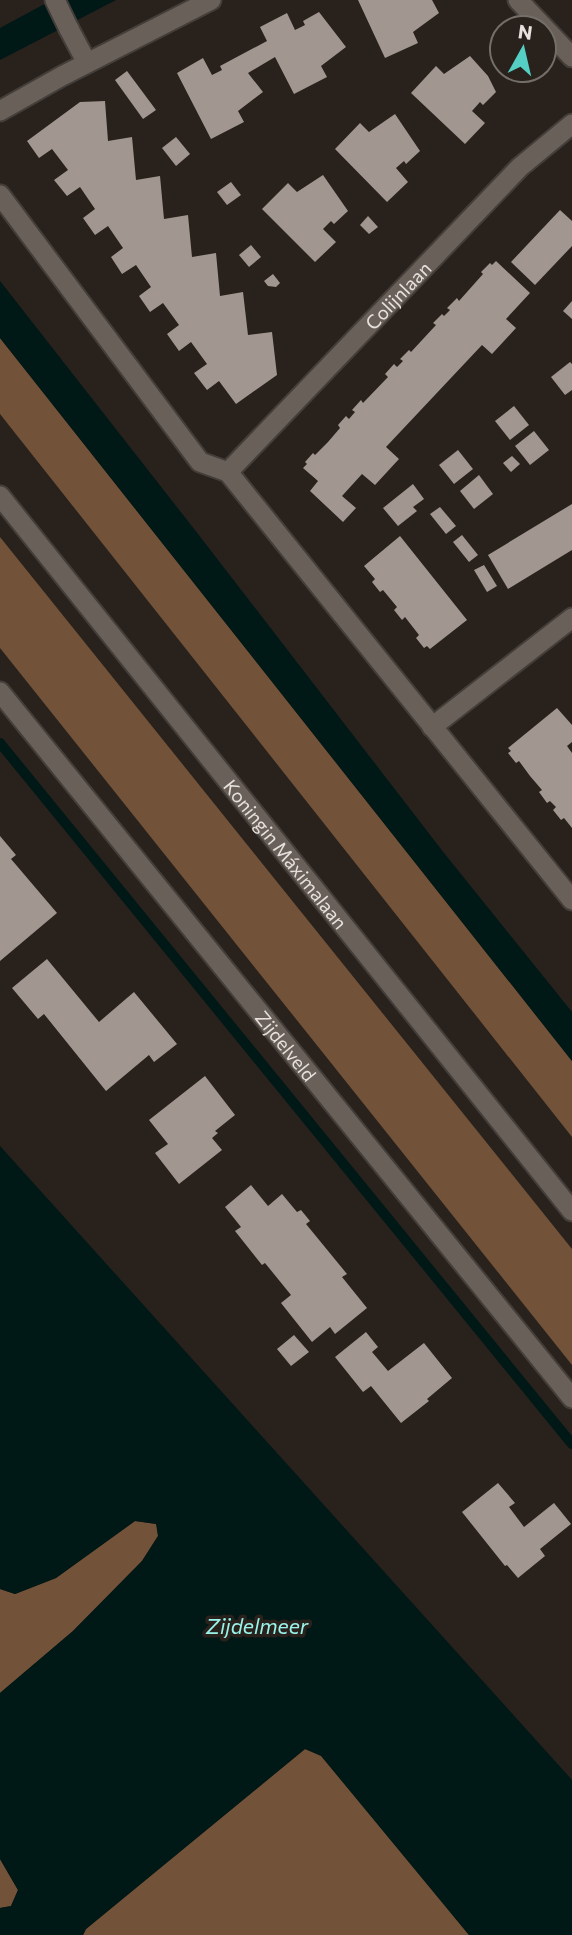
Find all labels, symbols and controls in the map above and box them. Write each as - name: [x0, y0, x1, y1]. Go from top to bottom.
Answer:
- north arrow: [488, 14, 558, 84]
- text: N: [517, 19, 534, 44]
- street label: Colijnlaan: [360, 256, 435, 334]
- street label: Koningin Máximalaan: [219, 774, 353, 933]
- street label: Zijdelveld: [251, 1006, 322, 1085]
- water label: Zijdelmeer: [205, 1613, 309, 1638]

